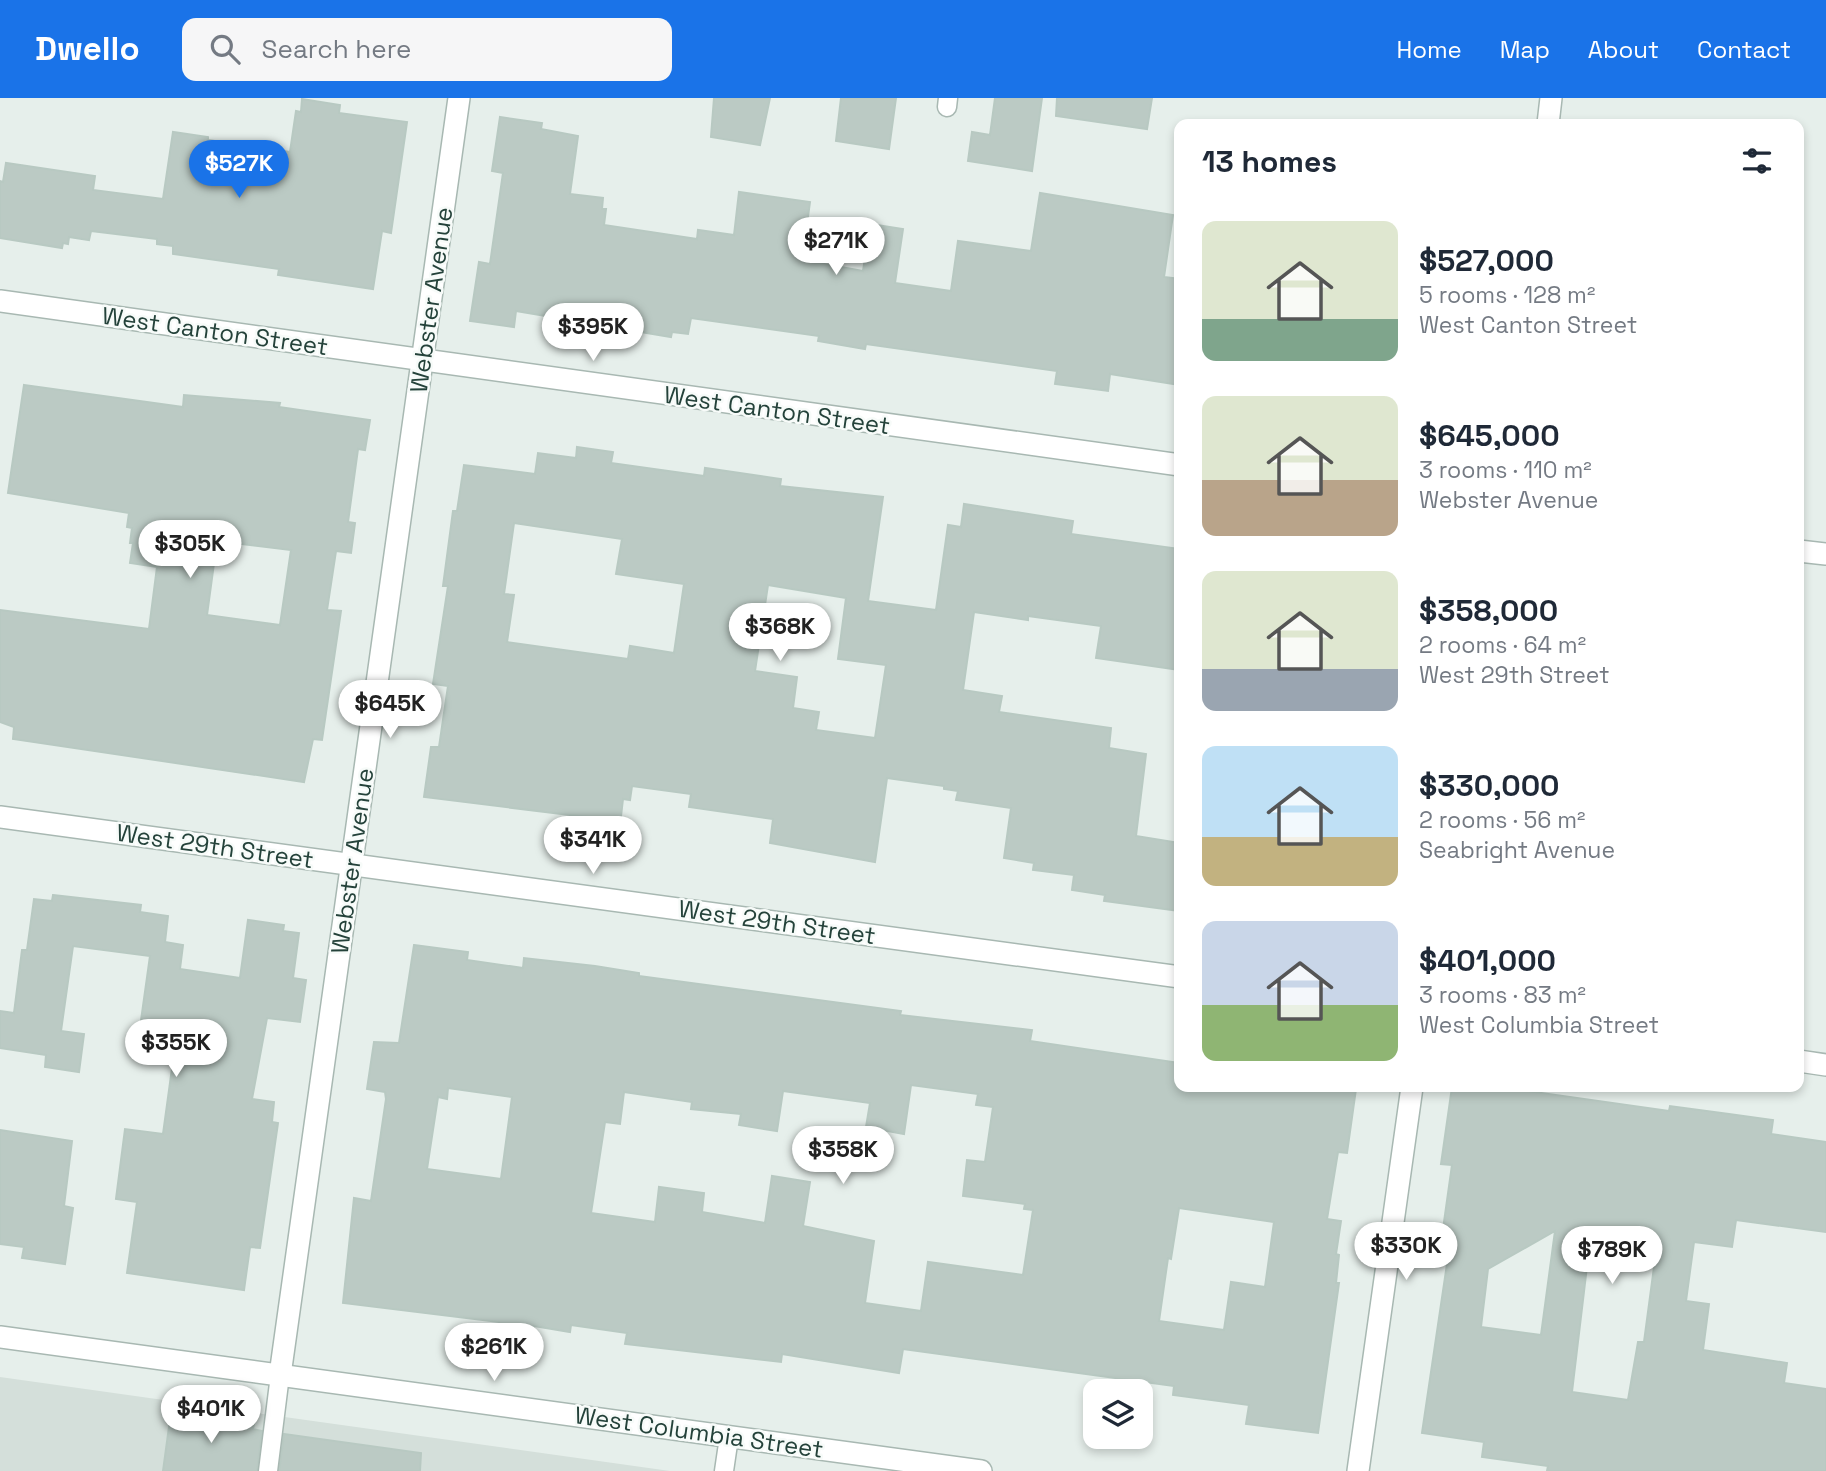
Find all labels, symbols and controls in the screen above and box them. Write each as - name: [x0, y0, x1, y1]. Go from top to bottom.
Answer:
- search box: [182, 18, 672, 81]
- text: Dwello: [35, 28, 140, 70]
- icon: search: [206, 30, 244, 68]
- text: Search here: [262, 32, 411, 66]
- text: Home: [1396, 34, 1462, 65]
- text: Map: [1500, 34, 1550, 65]
- text: About: [1588, 34, 1659, 65]
- text: Contact: [1697, 34, 1791, 65]
- pin: $527K: [190, 140, 288, 200]
- text: 13 homes: [1202, 142, 1337, 181]
- icon: filters: [1738, 142, 1776, 180]
- text: $527K: [205, 148, 273, 178]
- street label: Webster Avenue: [403, 205, 459, 395]
- pin: $271K: [787, 218, 885, 277]
- text: $271K: [804, 225, 868, 255]
- text: $527,000: [1419, 241, 1554, 280]
- icon: home: [1258, 249, 1342, 333]
- text: 5 rooms · 128 m²: [1419, 280, 1595, 310]
- street label: West Canton Street: [100, 300, 330, 362]
- pin: $395K: [544, 303, 642, 363]
- text: West Canton Street: [1419, 310, 1637, 340]
- text: $395K: [558, 311, 628, 341]
- street label: West Canton Street: [662, 379, 892, 441]
- text: $645,000: [1419, 416, 1560, 455]
- icon: home: [1258, 424, 1342, 508]
- text: 3 rooms · 110 m²: [1419, 455, 1592, 485]
- text: Webster Avenue: [1419, 485, 1598, 515]
- pin: $305K: [141, 520, 239, 580]
- text: $305K: [154, 528, 226, 558]
- text: $358,000: [1419, 591, 1558, 630]
- icon: home: [1258, 599, 1342, 683]
- pin: $368K: [731, 603, 829, 663]
- text: $368K: [745, 611, 815, 641]
- text: 2 rooms · 64 m²: [1419, 630, 1586, 660]
- text: West 29th Street: [1419, 660, 1610, 690]
- pin: $645K: [341, 680, 439, 740]
- text: $645K: [355, 688, 425, 718]
- street label: Webster Avenue: [324, 766, 380, 956]
- text: $330,000: [1419, 766, 1560, 805]
- icon: home: [1258, 774, 1342, 858]
- text: 2 rooms · 56 m²: [1419, 805, 1585, 835]
- pin: $341K: [544, 816, 642, 876]
- street label: West 29th Street: [114, 817, 316, 875]
- text: $341K: [560, 824, 626, 854]
- text: Seabright Avenue: [1419, 835, 1615, 865]
- street label: West 29th Street: [676, 893, 878, 951]
- text: $401,000: [1419, 941, 1556, 980]
- icon: home: [1258, 949, 1342, 1033]
- text: 3 rooms · 83 m²: [1419, 980, 1586, 1010]
- text: West Columbia Street: [1419, 1010, 1659, 1040]
- pin: $355K: [127, 1020, 225, 1079]
- text: $355K: [141, 1027, 211, 1057]
- pin: $358K: [794, 1126, 892, 1186]
- text: $358K: [808, 1134, 878, 1164]
- pin: $330K: [1357, 1222, 1455, 1282]
- pin: $789K: [1563, 1226, 1661, 1286]
- text: $330K: [1370, 1230, 1442, 1260]
- text: $789K: [1577, 1234, 1647, 1264]
- pin: $261K: [445, 1324, 543, 1383]
- text: $261K: [461, 1331, 527, 1361]
- map controls: [1083, 1379, 1153, 1449]
- button: layers: [1083, 1379, 1153, 1449]
- pin: $401K: [162, 1386, 260, 1445]
- text: $401K: [177, 1393, 245, 1423]
- street label: West Columbia Street: [573, 1399, 825, 1465]

